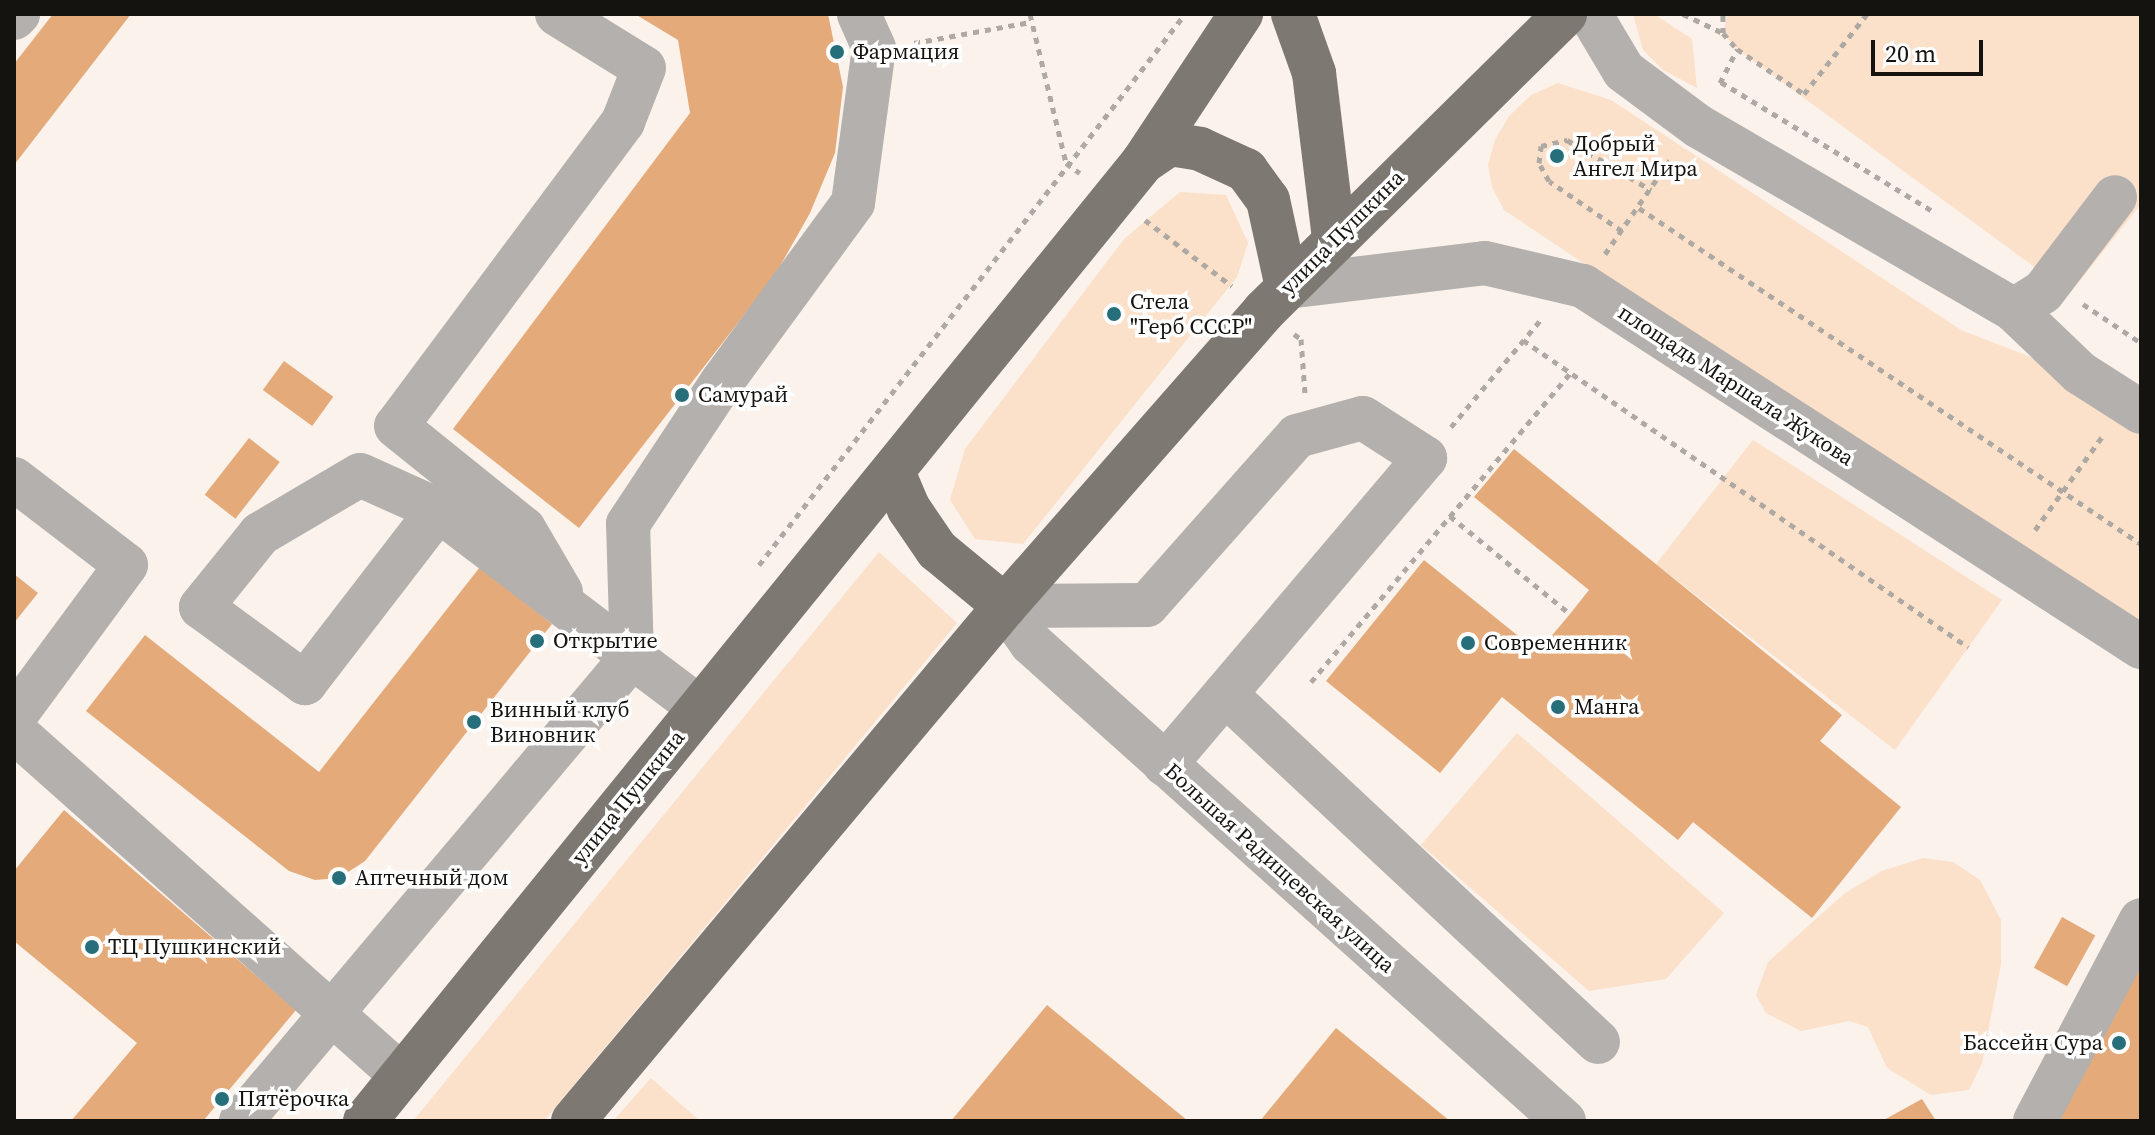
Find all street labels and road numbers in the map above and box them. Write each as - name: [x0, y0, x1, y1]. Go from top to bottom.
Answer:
- street label: улица Пушкина: [1274, 164, 1410, 300]
- street label: площадь Маршала Жукова: [1613, 299, 1859, 471]
- street label: улица Пушкина: [566, 725, 690, 869]
- street label: Большая Радищевская улица: [1159, 758, 1401, 978]

